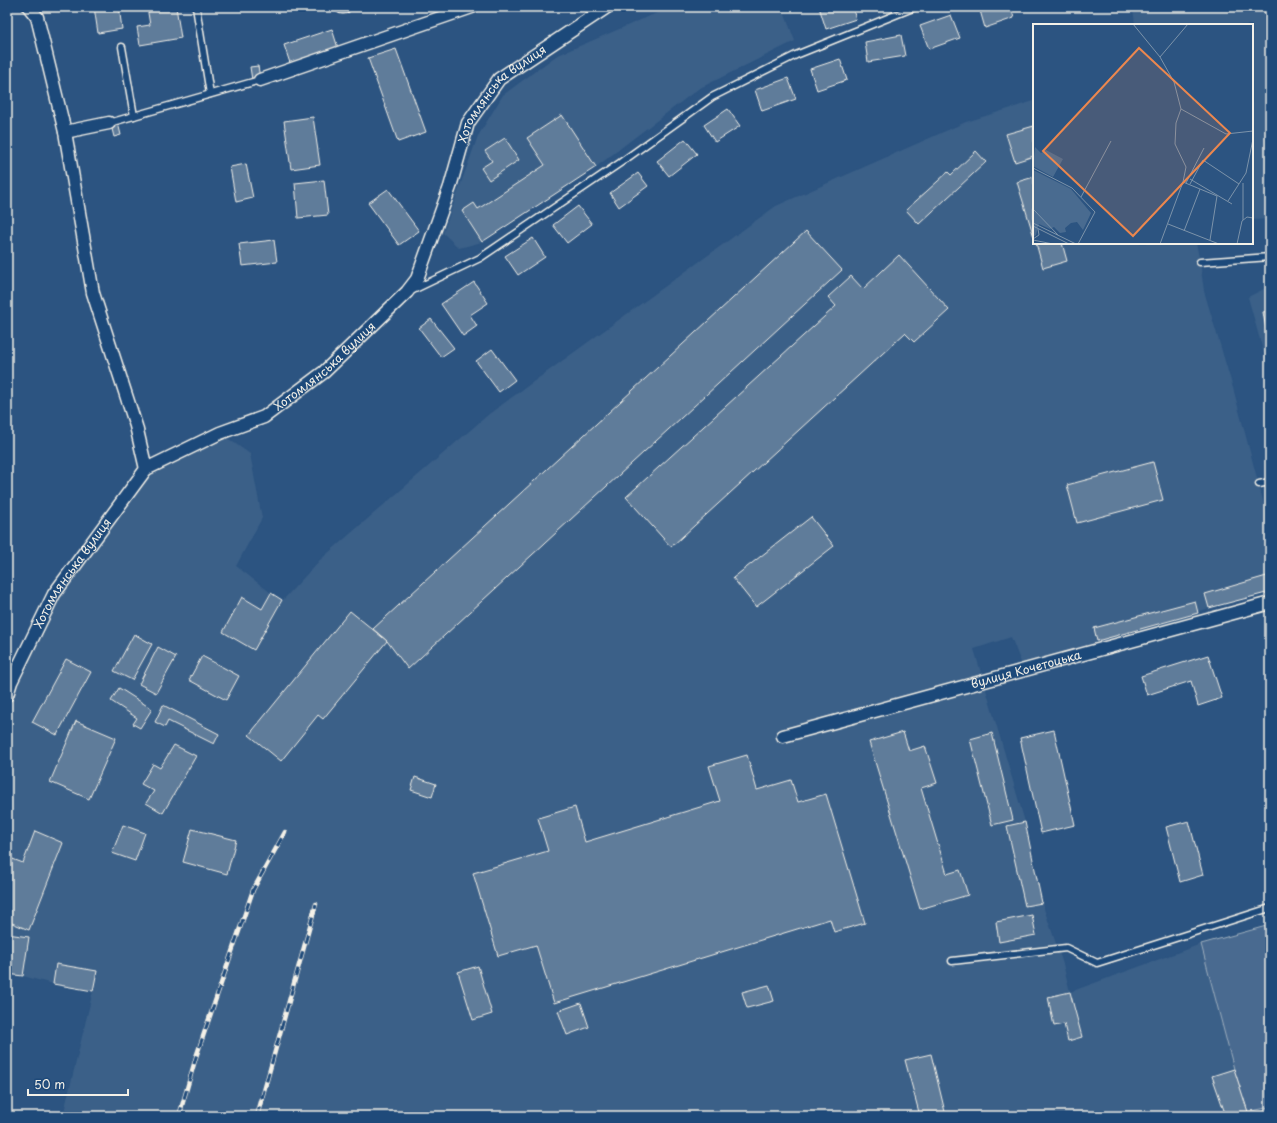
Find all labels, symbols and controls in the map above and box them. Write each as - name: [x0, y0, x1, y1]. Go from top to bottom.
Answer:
- inset map: [1033, 24, 1253, 244]
- street label: Хотомлянська вулиця: [453, 40, 549, 145]
- street label: Хотомлянська вулиця: [270, 317, 379, 415]
- street label: Хотомлянська вулиця: [29, 514, 115, 631]
- street label: вулиця Кочетоцька: [969, 645, 1084, 692]
- scale bar: [28, 1071, 128, 1097]
- text: 50 m: [34, 1075, 65, 1093]

